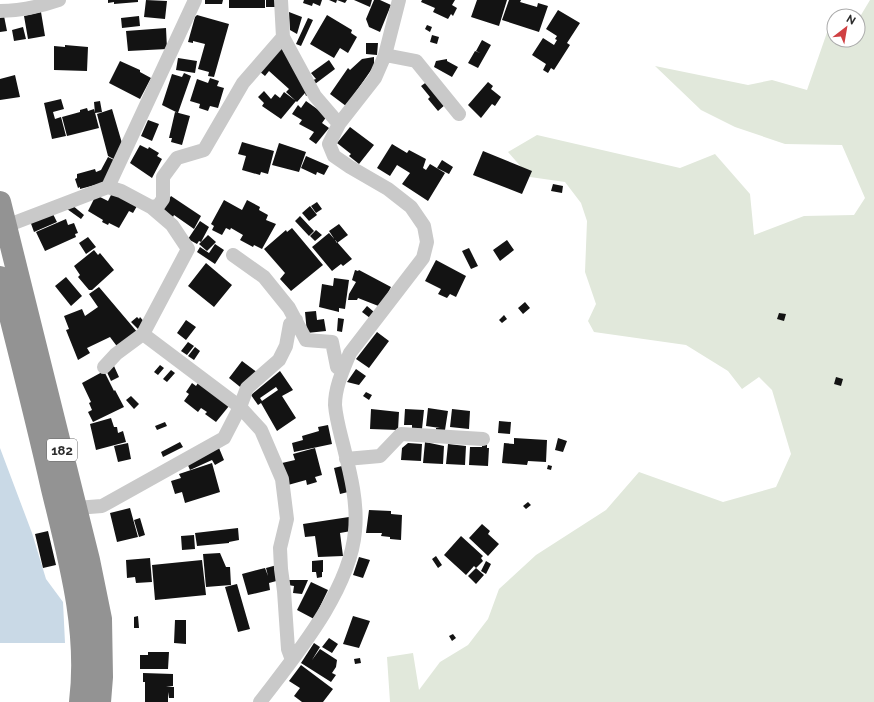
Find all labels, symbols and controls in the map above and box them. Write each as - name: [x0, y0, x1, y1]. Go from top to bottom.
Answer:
- north arrow: [826, 8, 866, 48]
- text: N: [844, 12, 858, 28]
- road number: 182: [47, 439, 77, 461]

